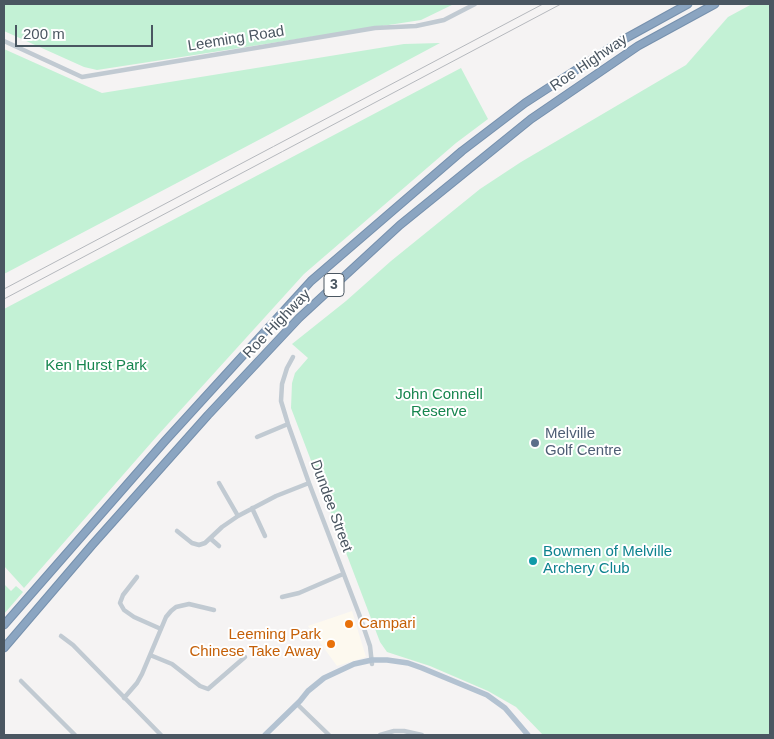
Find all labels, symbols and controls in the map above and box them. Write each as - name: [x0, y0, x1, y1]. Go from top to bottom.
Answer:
- scale bar: [18, 15, 155, 47]
- street label: Leeming Road: [186, 22, 286, 56]
- text: 200 m: [23, 25, 65, 42]
- street label: Roe Highway: [547, 31, 631, 95]
- road number: 3: [324, 274, 344, 296]
- street label: Roe Highway: [240, 286, 314, 362]
- park label: Ken Hurst Park: [45, 357, 147, 375]
- park label: John Connell Reserve: [395, 386, 483, 421]
- place label: Melville Golf Centre: [545, 425, 622, 460]
- marker: Melville Golf Centre: [529, 437, 541, 449]
- street label: Dundee Street: [306, 457, 356, 555]
- place label: Bowmen of Melville Archery Club: [543, 543, 672, 578]
- marker: Bowmen of Melville Archery Club: [527, 555, 539, 567]
- place label: Campari: [359, 615, 416, 633]
- marker: Campari: [343, 618, 355, 630]
- place label: Leeming Park Chinese Take Away: [190, 626, 321, 661]
- marker: Leeming Park Chinese Take Away: [325, 638, 337, 650]

